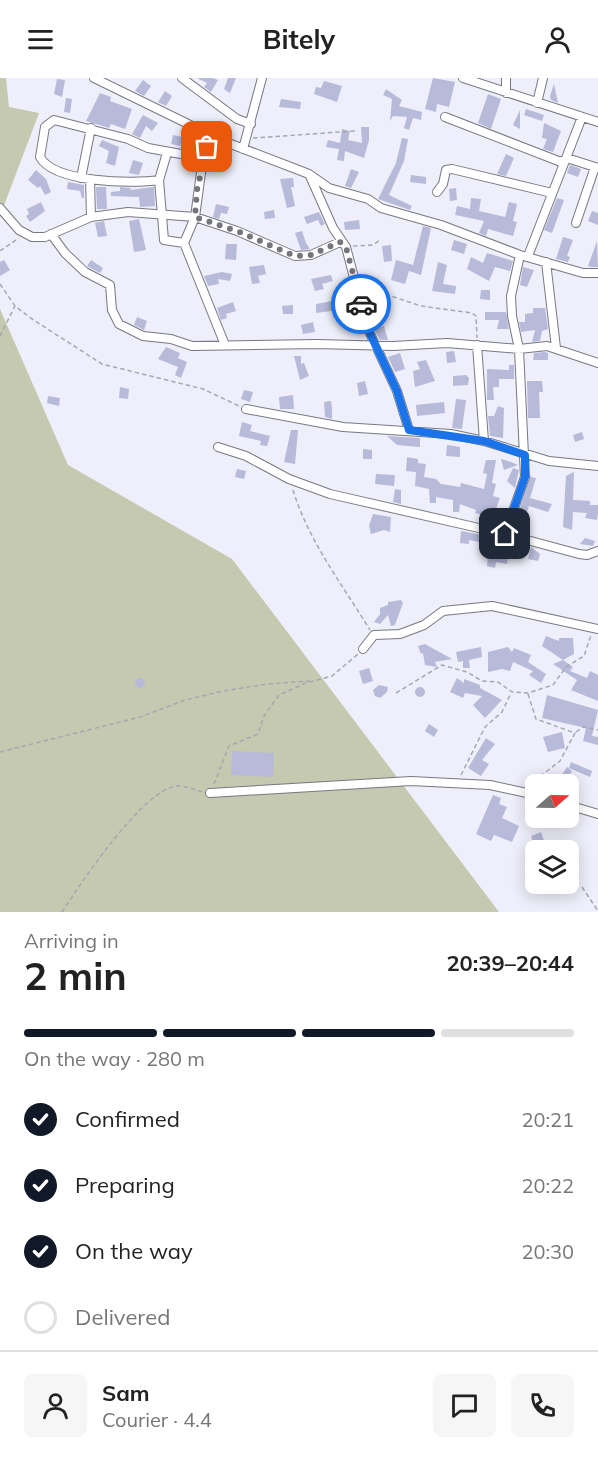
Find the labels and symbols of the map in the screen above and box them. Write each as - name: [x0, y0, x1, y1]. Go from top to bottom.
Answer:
- pin: [181, 121, 232, 172]
- courier: [331, 274, 391, 334]
- pin: [479, 508, 530, 559]
- north arrow: [525, 774, 579, 828]

